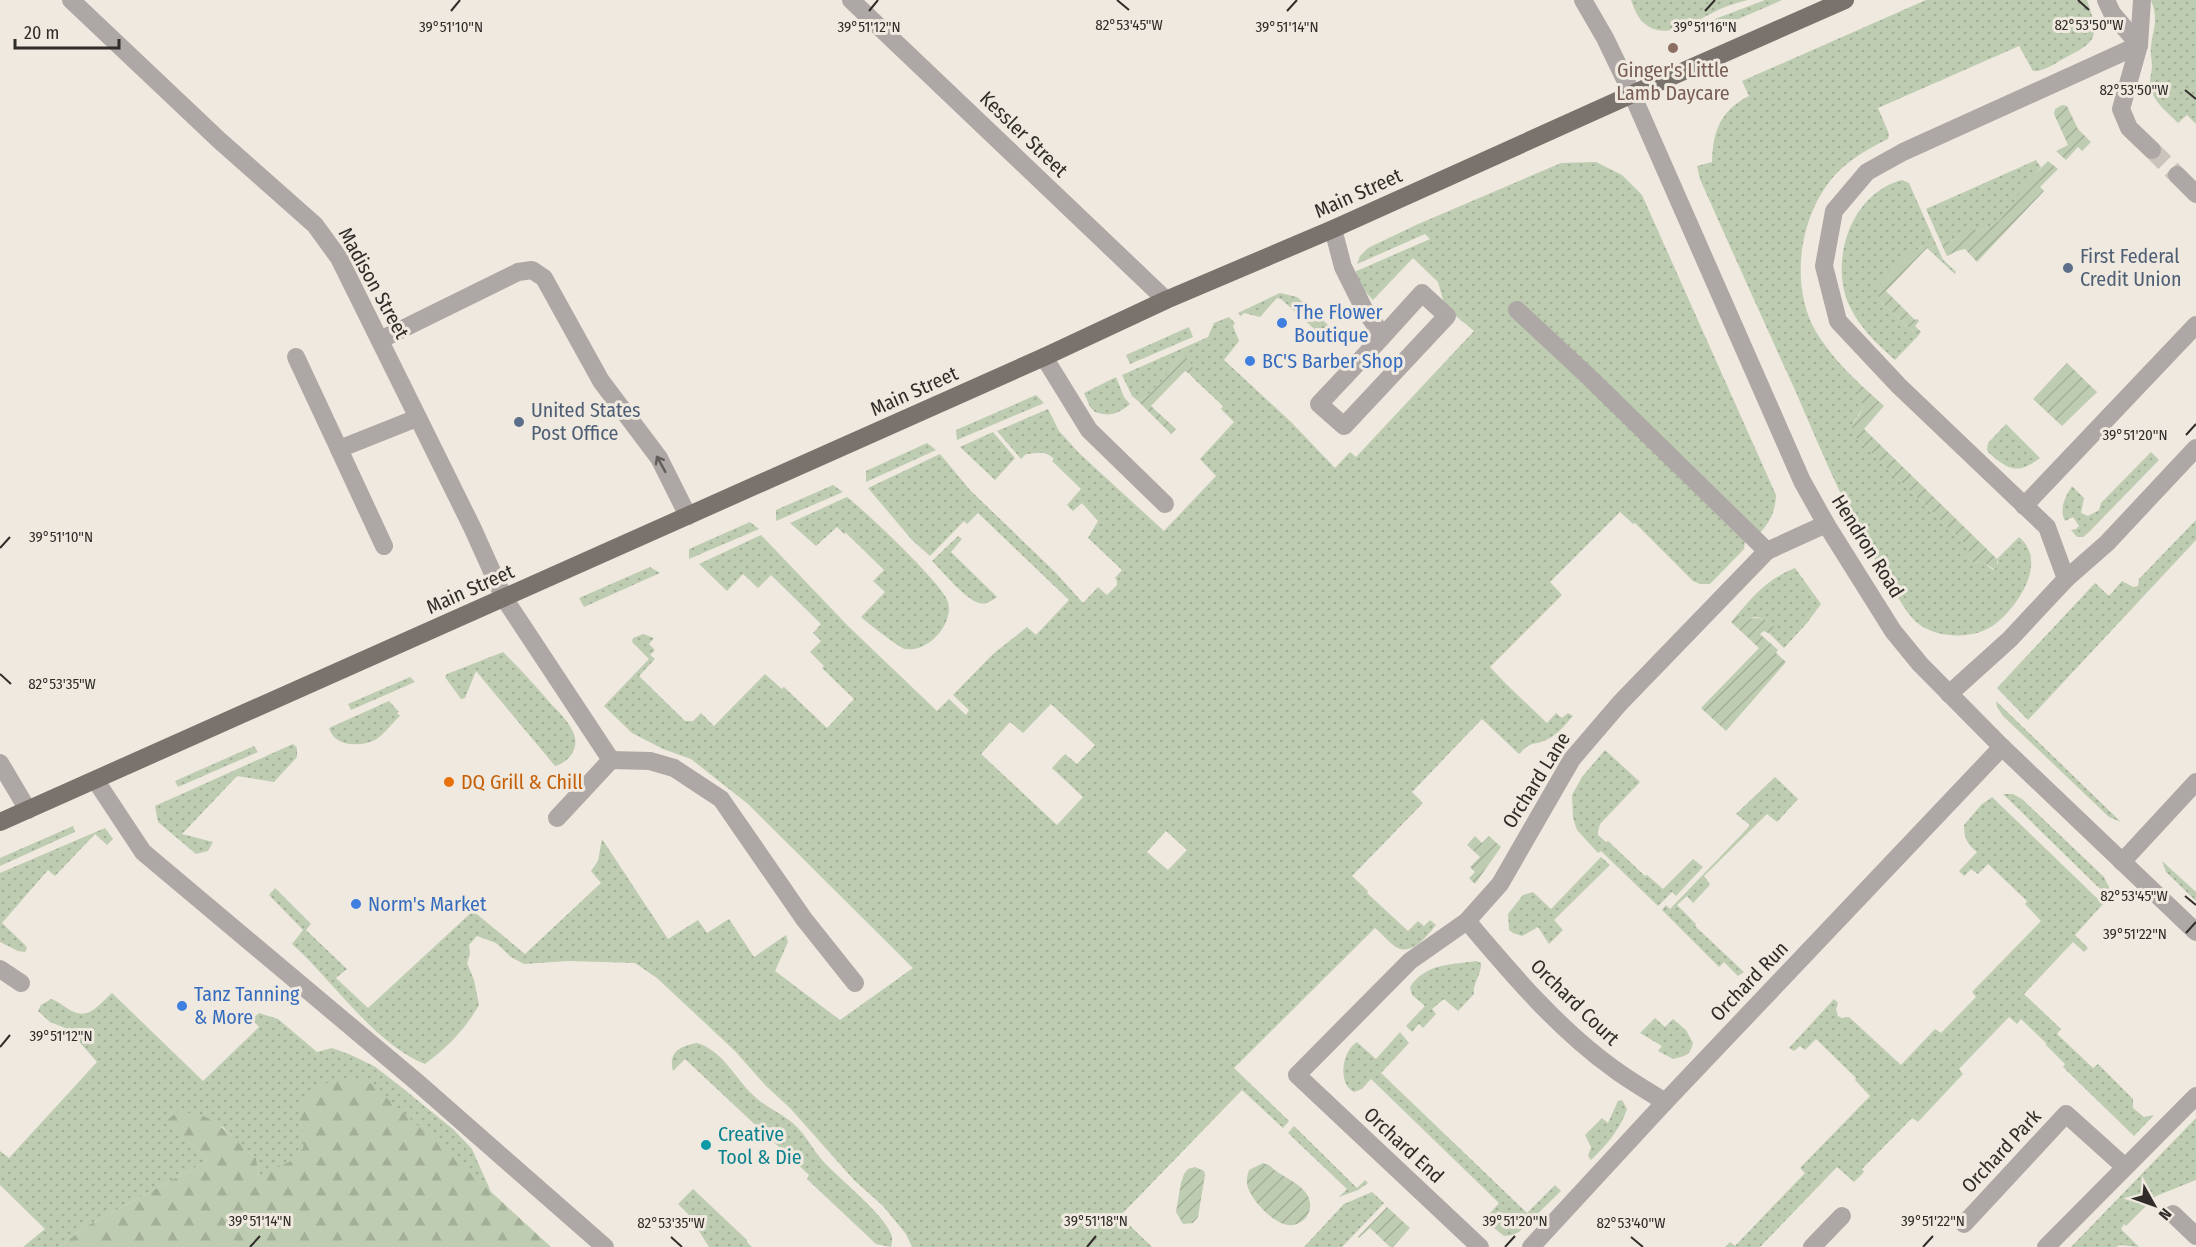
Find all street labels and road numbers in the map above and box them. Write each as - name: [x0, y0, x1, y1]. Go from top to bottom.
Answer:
- street label: Kessler Street: [975, 86, 1073, 182]
- street label: Main Street: [1310, 163, 1406, 223]
- street label: Madison Street: [334, 223, 415, 343]
- street label: Main Street: [866, 361, 962, 421]
- street label: Hendron Road: [1827, 490, 1909, 602]
- street label: Main Street: [422, 559, 518, 619]
- street label: Orchard Lane: [1497, 728, 1575, 832]
- street label: Orchard Run: [1705, 936, 1793, 1026]
- street label: Orchard Court: [1526, 954, 1625, 1051]
- street label: Orchard End: [1359, 1102, 1449, 1188]
- street label: Orchard Park: [1956, 1104, 2046, 1198]

